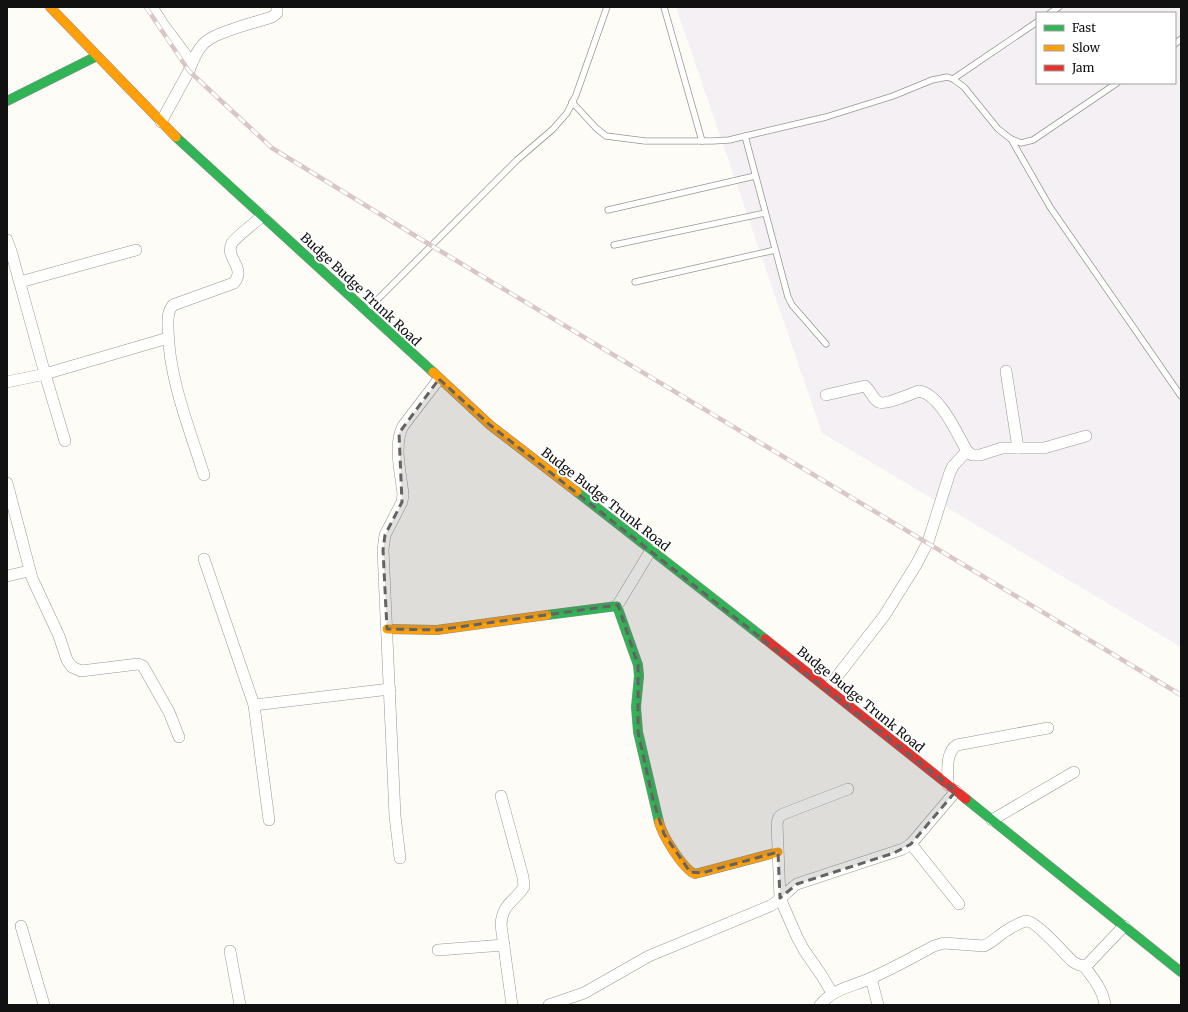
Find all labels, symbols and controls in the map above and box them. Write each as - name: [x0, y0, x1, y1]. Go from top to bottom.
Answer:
- legend: [1036, 12, 1176, 84]
- text: Fast: [1072, 20, 1096, 35]
- text: Slow: [1072, 40, 1101, 55]
- text: Jam: [1071, 60, 1095, 75]
- street label: Budge Budge Trunk Road: [297, 229, 425, 350]
- street label: Budge Budge Trunk Road: [538, 444, 674, 555]
- street label: Budge Budge Trunk Road: [794, 643, 928, 756]

